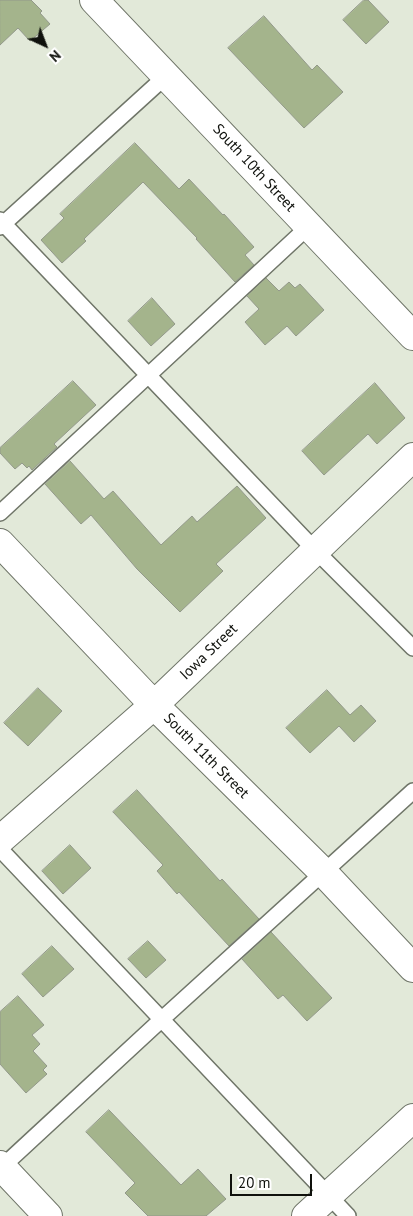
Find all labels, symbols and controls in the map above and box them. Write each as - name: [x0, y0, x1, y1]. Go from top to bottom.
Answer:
- north arrow: [20, 20, 70, 70]
- text: N: [46, 46, 65, 66]
- street label: South 10th Street: [209, 120, 299, 216]
- street label: Iowa Street: [176, 620, 242, 684]
- street label: South 11th Street: [160, 710, 252, 802]
- scale bar: [233, 1164, 316, 1196]
- text: 20 m: [238, 1173, 271, 1192]

